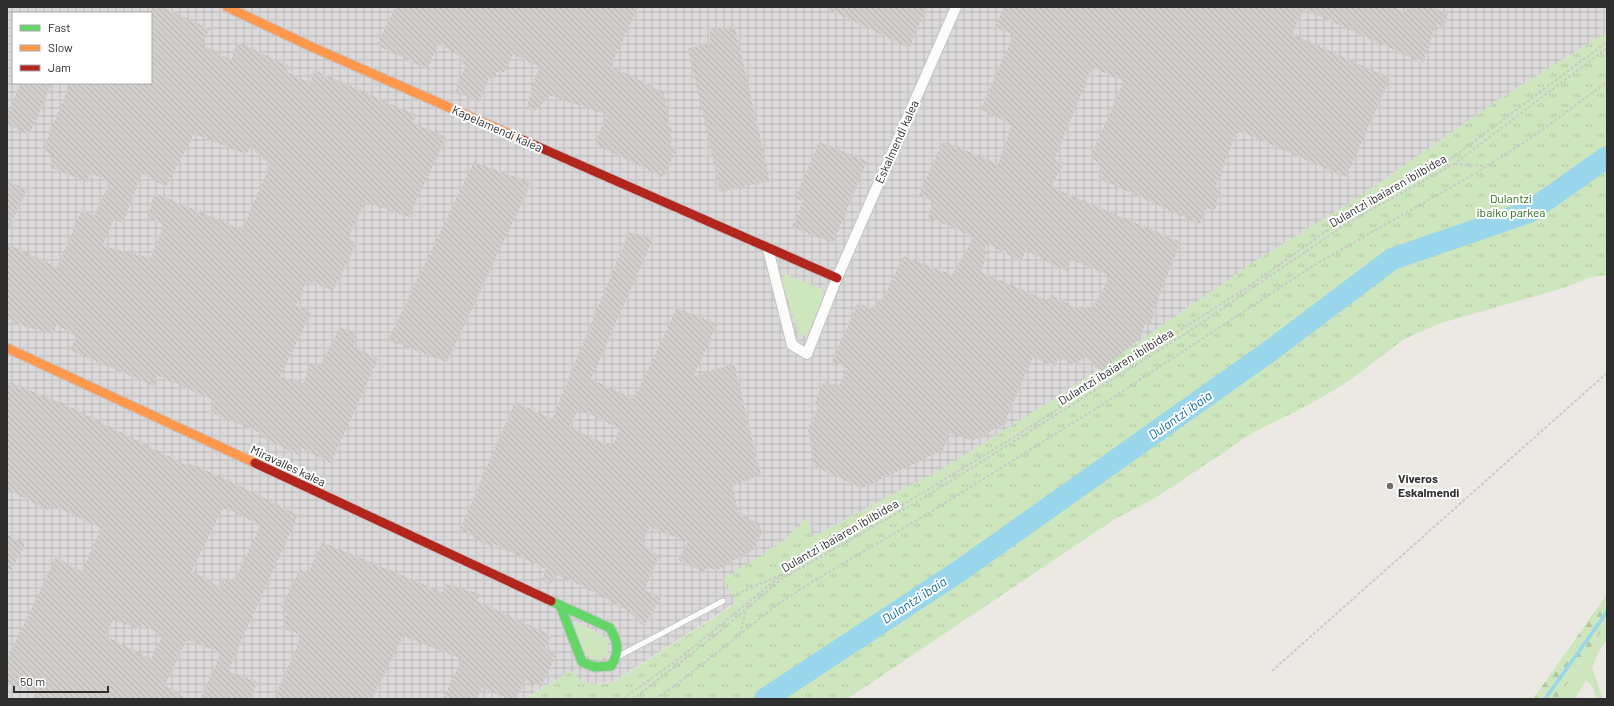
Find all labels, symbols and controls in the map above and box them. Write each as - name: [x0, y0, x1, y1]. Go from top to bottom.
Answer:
- legend: [12, 12, 152, 84]
- text: Fast: [48, 20, 71, 34]
- text: Slow: [48, 40, 73, 54]
- text: Jam: [48, 60, 71, 74]
- street label: Eskalmendi kalea: [871, 98, 921, 185]
- street label: Kapelamendi kalea: [450, 102, 545, 154]
- street label: Dulantzi ibaiaren ibilbidea: [1326, 151, 1449, 229]
- park label: Dulantzi ibaiko parkea: [1477, 191, 1545, 219]
- street label: Dulantzi ibaiaren ibilbidea: [1055, 325, 1175, 407]
- water label: Dulantzi ibaia: [1145, 387, 1215, 443]
- street label: Miravalles kalea: [249, 442, 328, 489]
- place label: Viveros Eskalmendi: [1398, 471, 1459, 499]
- marker: Viveros Eskalmendi: [1385, 481, 1395, 491]
- street label: Dulantzi ibaiaren ibilbidea: [778, 496, 901, 574]
- water label: Dulantzi ibaia: [879, 573, 949, 627]
- scale bar: [14, 668, 108, 694]
- text: 50 m: [20, 674, 45, 688]

